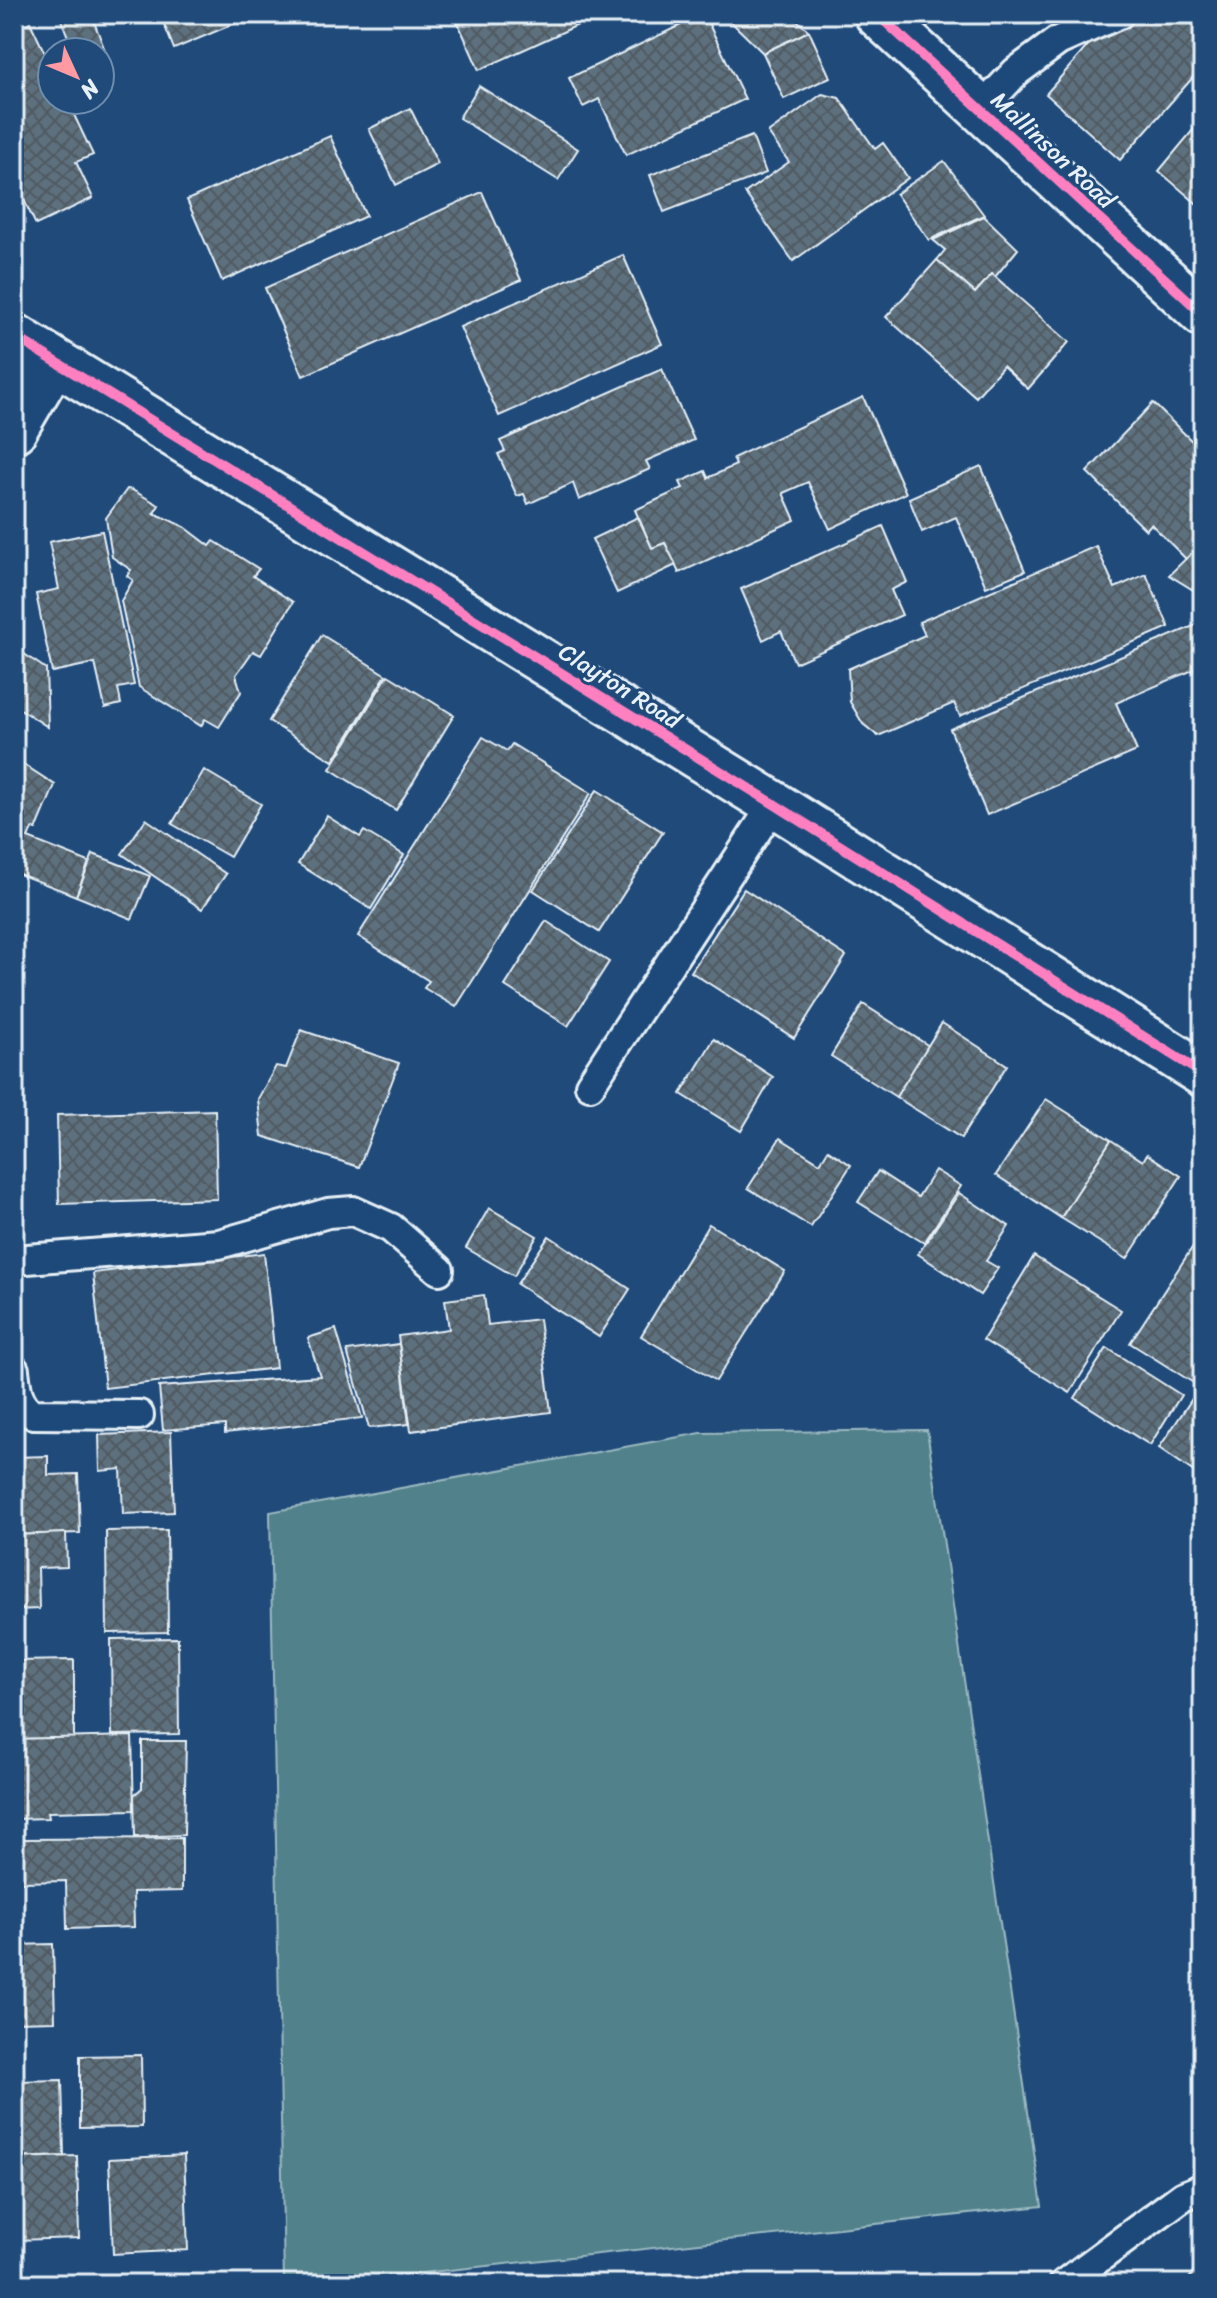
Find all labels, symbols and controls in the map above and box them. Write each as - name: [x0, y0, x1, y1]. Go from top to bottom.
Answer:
- north arrow: [36, 36, 116, 116]
- text: N: [70, 70, 110, 109]
- street label: Mallinson Road: [981, 81, 1126, 220]
- street label: Clayton Road: [550, 631, 691, 741]

